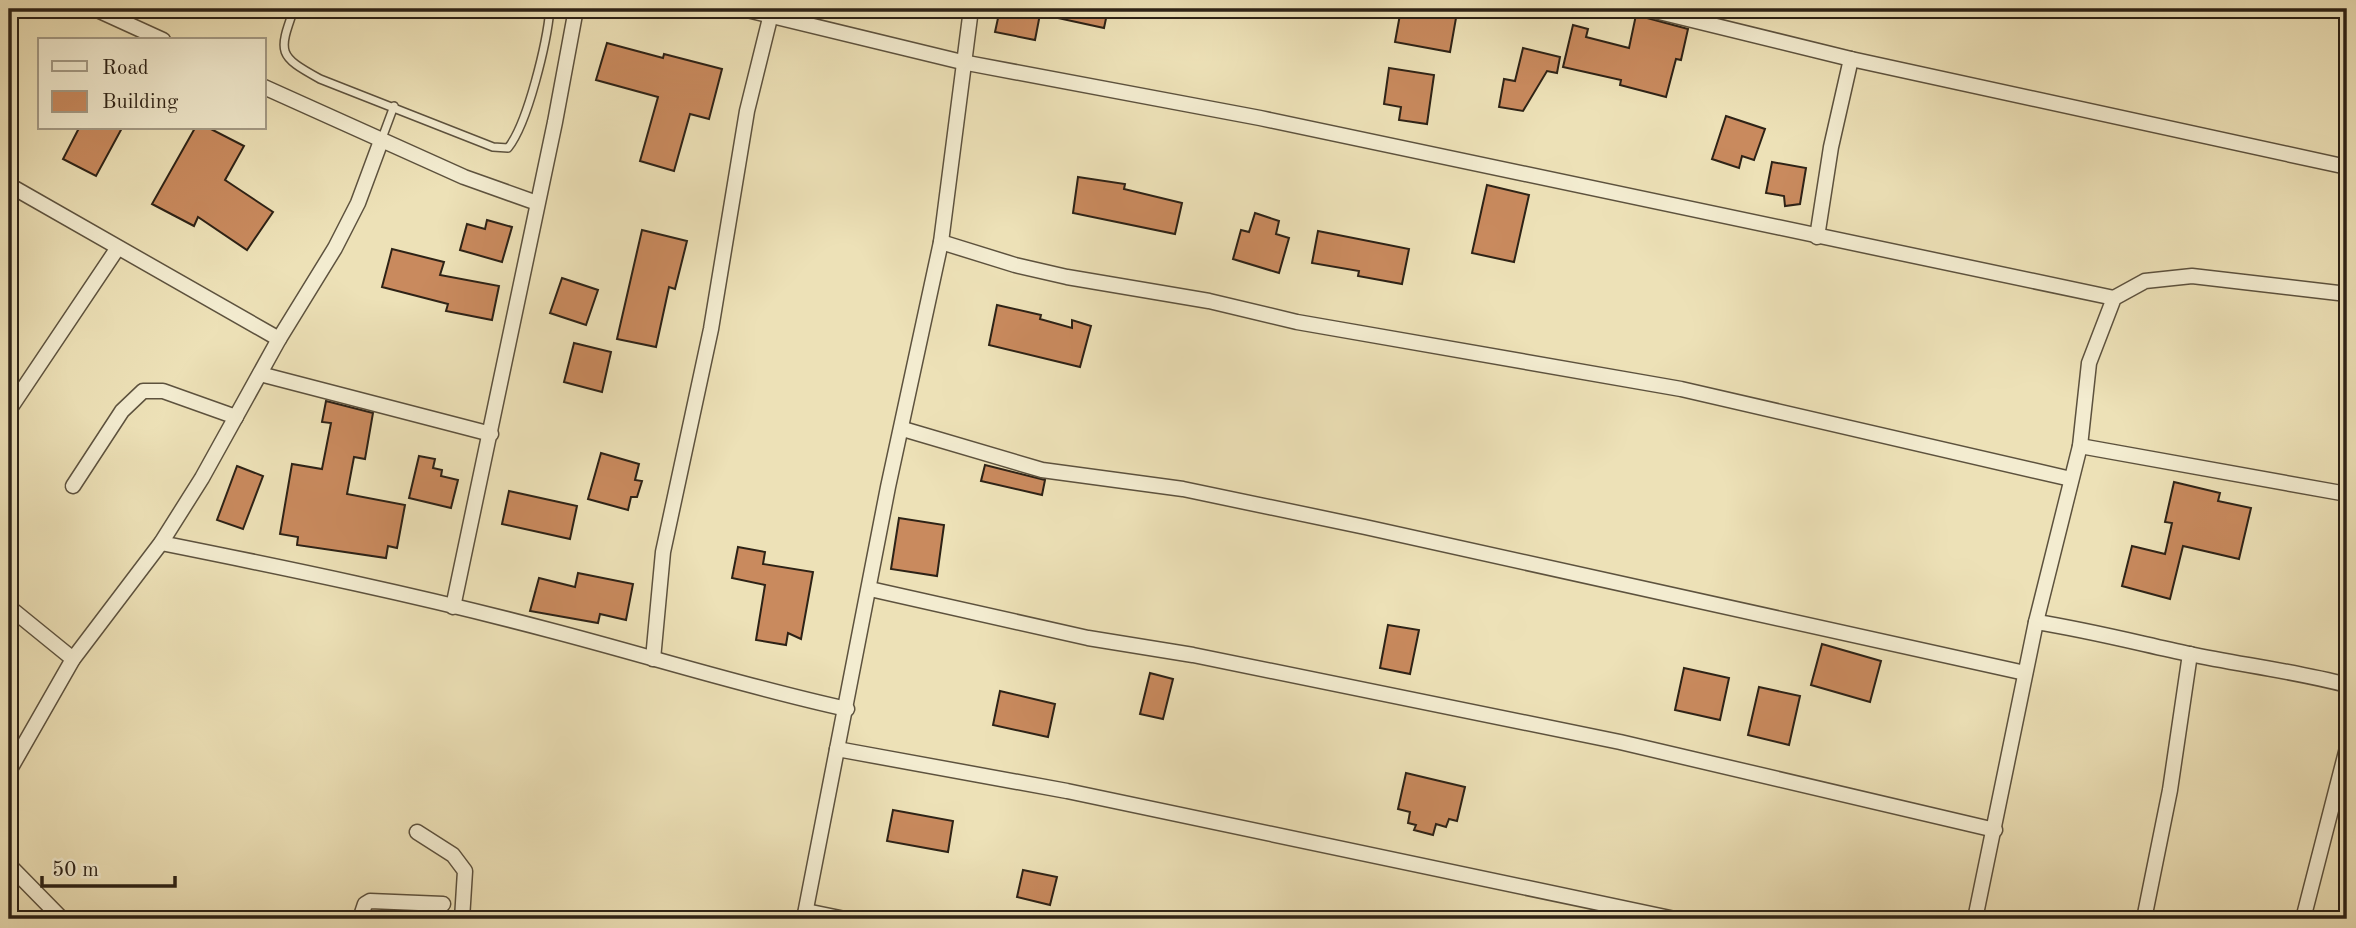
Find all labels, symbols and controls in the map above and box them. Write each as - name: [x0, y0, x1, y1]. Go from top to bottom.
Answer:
- legend: [38, 38, 266, 130]
- text: Road: [102, 58, 149, 79]
- text: Building: [102, 92, 179, 113]
- scale bar: [42, 844, 175, 888]
- text: 50 m: [52, 860, 99, 881]

